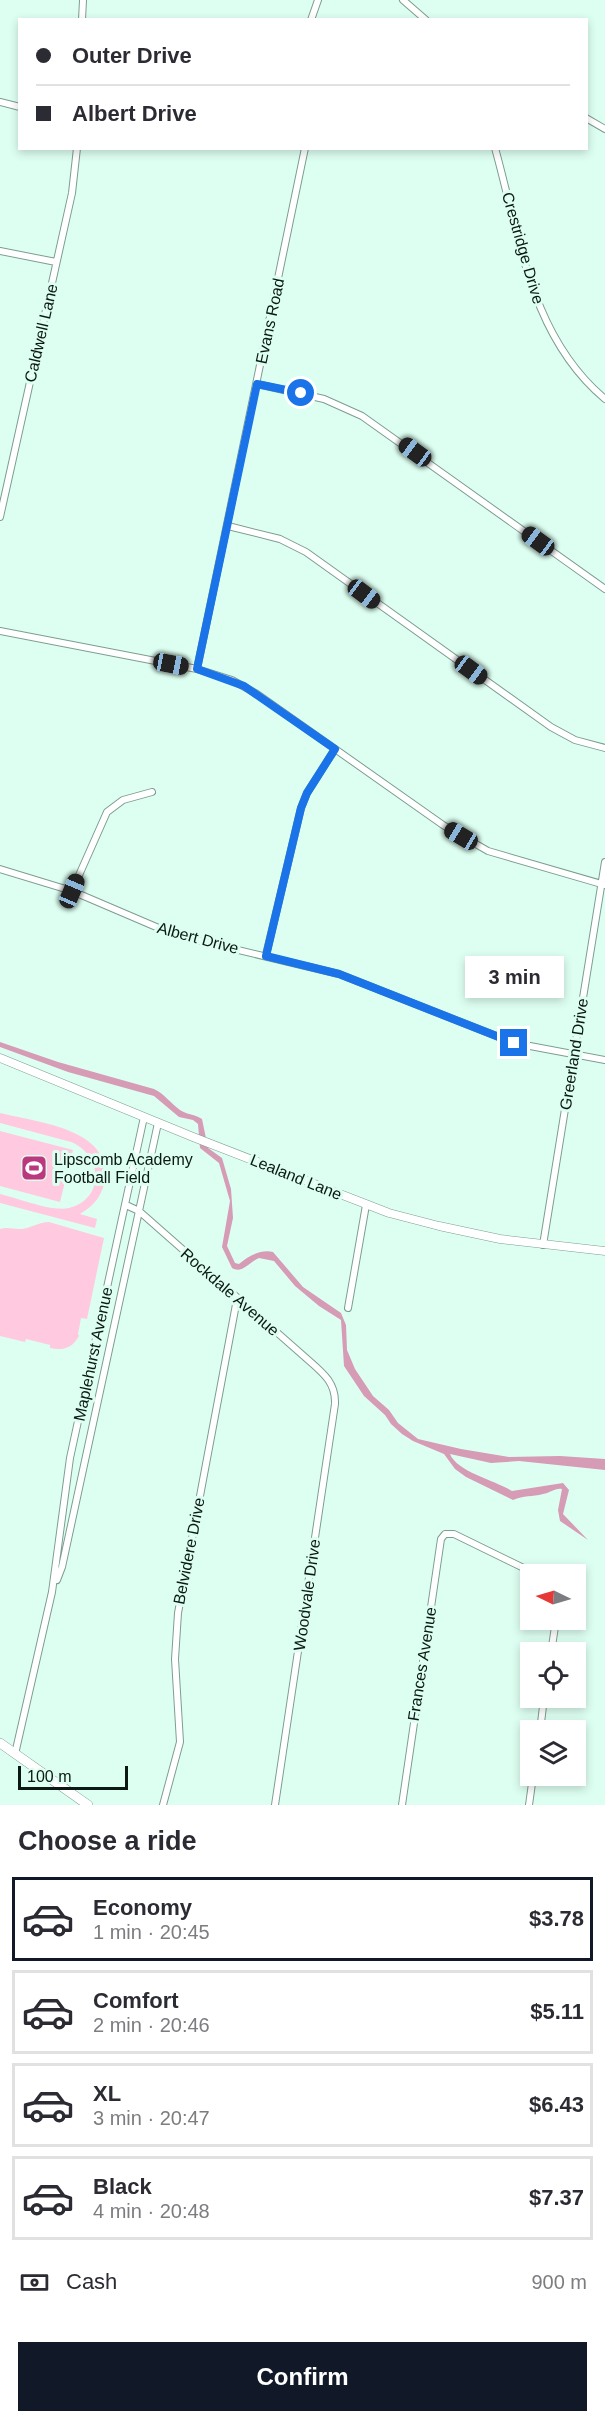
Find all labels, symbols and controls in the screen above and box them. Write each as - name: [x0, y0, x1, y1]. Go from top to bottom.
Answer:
- text: Outer Drive: [72, 43, 192, 68]
- text: Albert Drive: [72, 101, 197, 126]
- street label: Crestridge Drive: [499, 190, 547, 306]
- street label: Evans Road: [253, 277, 287, 365]
- street label: Caldwell Lane: [21, 282, 61, 384]
- route start: [287, 379, 314, 406]
- car: [395, 434, 435, 470]
- car: [518, 523, 558, 559]
- car: [344, 576, 384, 612]
- car: [152, 652, 190, 676]
- car: [451, 652, 491, 688]
- car: [441, 819, 481, 853]
- car: [57, 871, 87, 911]
- street label: Albert Drive: [155, 919, 241, 957]
- callout: 3 min: [464, 956, 564, 998]
- text: 3 min: [488, 966, 541, 988]
- street label: Greerland Drive: [557, 997, 591, 1111]
- route end: [500, 1029, 527, 1056]
- place label: Lipscomb Academy Football Field: [54, 1151, 193, 1186]
- street label: Lealand Lane: [248, 1151, 344, 1203]
- sports icon: Lipscomb Academy Football Field: [19, 1153, 49, 1183]
- street label: Rockdale Avenue: [178, 1245, 283, 1339]
- street label: Maplehurst Avenue: [70, 1285, 116, 1423]
- street label: Belvidere Drive: [170, 1496, 208, 1606]
- street label: Woodvale Drive: [291, 1538, 323, 1652]
- north arrow: [520, 1564, 586, 1630]
- map controls: [520, 1564, 586, 1786]
- street label: Frances Avenue: [405, 1606, 439, 1722]
- button: locate: [520, 1642, 586, 1708]
- button: layers: [520, 1720, 586, 1786]
- scale bar: [18, 1763, 128, 1790]
- text: 100 m: [27, 1768, 71, 1785]
- text: Choose a ride: [18, 1826, 197, 1856]
- icon: car: [21, 1892, 75, 1946]
- text: Economy: [93, 1895, 192, 1920]
- text: $3.78: [529, 1906, 584, 1931]
- text: 1 min · 20:45: [93, 1921, 210, 1943]
- icon: car: [21, 1985, 75, 2039]
- text: Comfort: [93, 1988, 179, 2013]
- text: $5.11: [530, 1999, 584, 2024]
- text: 2 min · 20:46: [93, 2014, 210, 2036]
- icon: car: [21, 2078, 75, 2132]
- text: XL: [93, 2081, 121, 2106]
- text: $6.43: [529, 2092, 584, 2117]
- text: 3 min · 20:47: [93, 2107, 210, 2129]
- icon: car: [21, 2171, 75, 2225]
- text: Black: [93, 2174, 152, 2199]
- text: $7.37: [529, 2185, 584, 2210]
- text: 4 min · 20:48: [93, 2200, 210, 2222]
- icon: cash: [18, 2266, 51, 2299]
- text: Cash: [66, 2269, 117, 2294]
- text: 900 m: [531, 2271, 587, 2293]
- button: Confirm: [18, 2342, 587, 2411]

